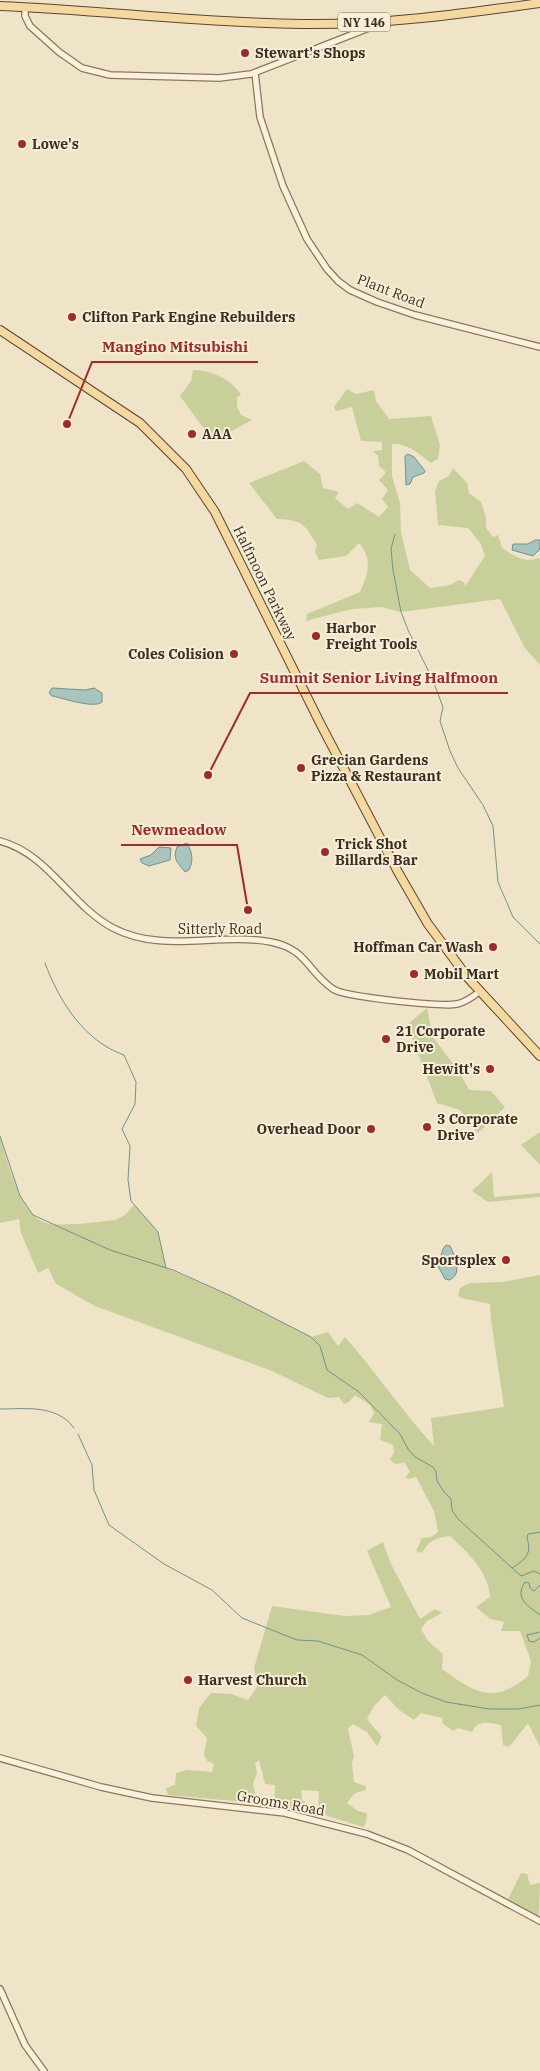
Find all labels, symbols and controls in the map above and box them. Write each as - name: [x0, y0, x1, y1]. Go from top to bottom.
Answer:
- road number: NY 146: [338, 13, 390, 32]
- place label: Stewart's Shops: [255, 44, 365, 62]
- marker: Stewart's Shops: [239, 47, 251, 59]
- place label: Lowe's: [32, 135, 79, 153]
- marker: Lowe's: [16, 138, 28, 150]
- street label: Plant Road: [355, 270, 428, 312]
- place label: Clifton Park Engine Rebuilders: [82, 308, 295, 326]
- marker: Clifton Park Engine Rebuilders: [66, 311, 78, 323]
- callout: Mangino Mitsubishi: [92, 332, 258, 362]
- text: Mangino Mitsubishi: [102, 337, 248, 356]
- place label: AAA: [202, 425, 232, 443]
- marker: AAA: [186, 428, 198, 440]
- street label: Halfmoon Parkway: [229, 523, 301, 644]
- place label: Harbor Freight Tools: [326, 619, 417, 653]
- marker: Harbor Freight Tools: [310, 630, 322, 642]
- place label: Coles Colision: [128, 645, 224, 663]
- marker: Coles Colision: [228, 648, 240, 660]
- callout: Summit Senior Living Halfmoon: [250, 663, 508, 693]
- text: Summit Senior Living Halfmoon: [260, 668, 498, 687]
- place label: Grecian Gardens Pizza & Restaurant: [311, 751, 441, 785]
- marker: Grecian Gardens Pizza & Restaurant: [295, 762, 307, 774]
- callout: Newmeadow: [121, 815, 237, 845]
- text: Newmeadow: [131, 820, 227, 839]
- place label: Trick Shot Billards Bar: [335, 835, 418, 869]
- marker: Trick Shot Billards Bar: [319, 846, 331, 858]
- street label: Sitterly Road: [178, 920, 263, 938]
- place label: Hoffman Car Wash: [353, 938, 483, 956]
- marker: Hoffman Car Wash: [487, 941, 499, 953]
- place label: Mobil Mart: [424, 965, 499, 983]
- marker: Mobil Mart: [408, 968, 420, 980]
- place label: 21 Corporate Drive: [396, 1022, 485, 1056]
- marker: 21 Corporate Drive: [380, 1033, 392, 1045]
- place label: Hewitt's: [423, 1060, 480, 1078]
- marker: Hewitt's: [484, 1063, 496, 1075]
- place label: 3 Corporate Drive: [437, 1110, 518, 1144]
- place label: Overhead Door: [257, 1120, 361, 1138]
- marker: 3 Corporate Drive: [421, 1121, 433, 1133]
- marker: Overhead Door: [365, 1123, 377, 1135]
- place label: Sportsplex: [421, 1251, 497, 1269]
- marker: Sportsplex: [500, 1254, 512, 1266]
- place label: Harvest Church: [198, 1671, 307, 1689]
- marker: Harvest Church: [182, 1674, 194, 1686]
- street label: Grooms Road: [236, 1786, 327, 1820]

